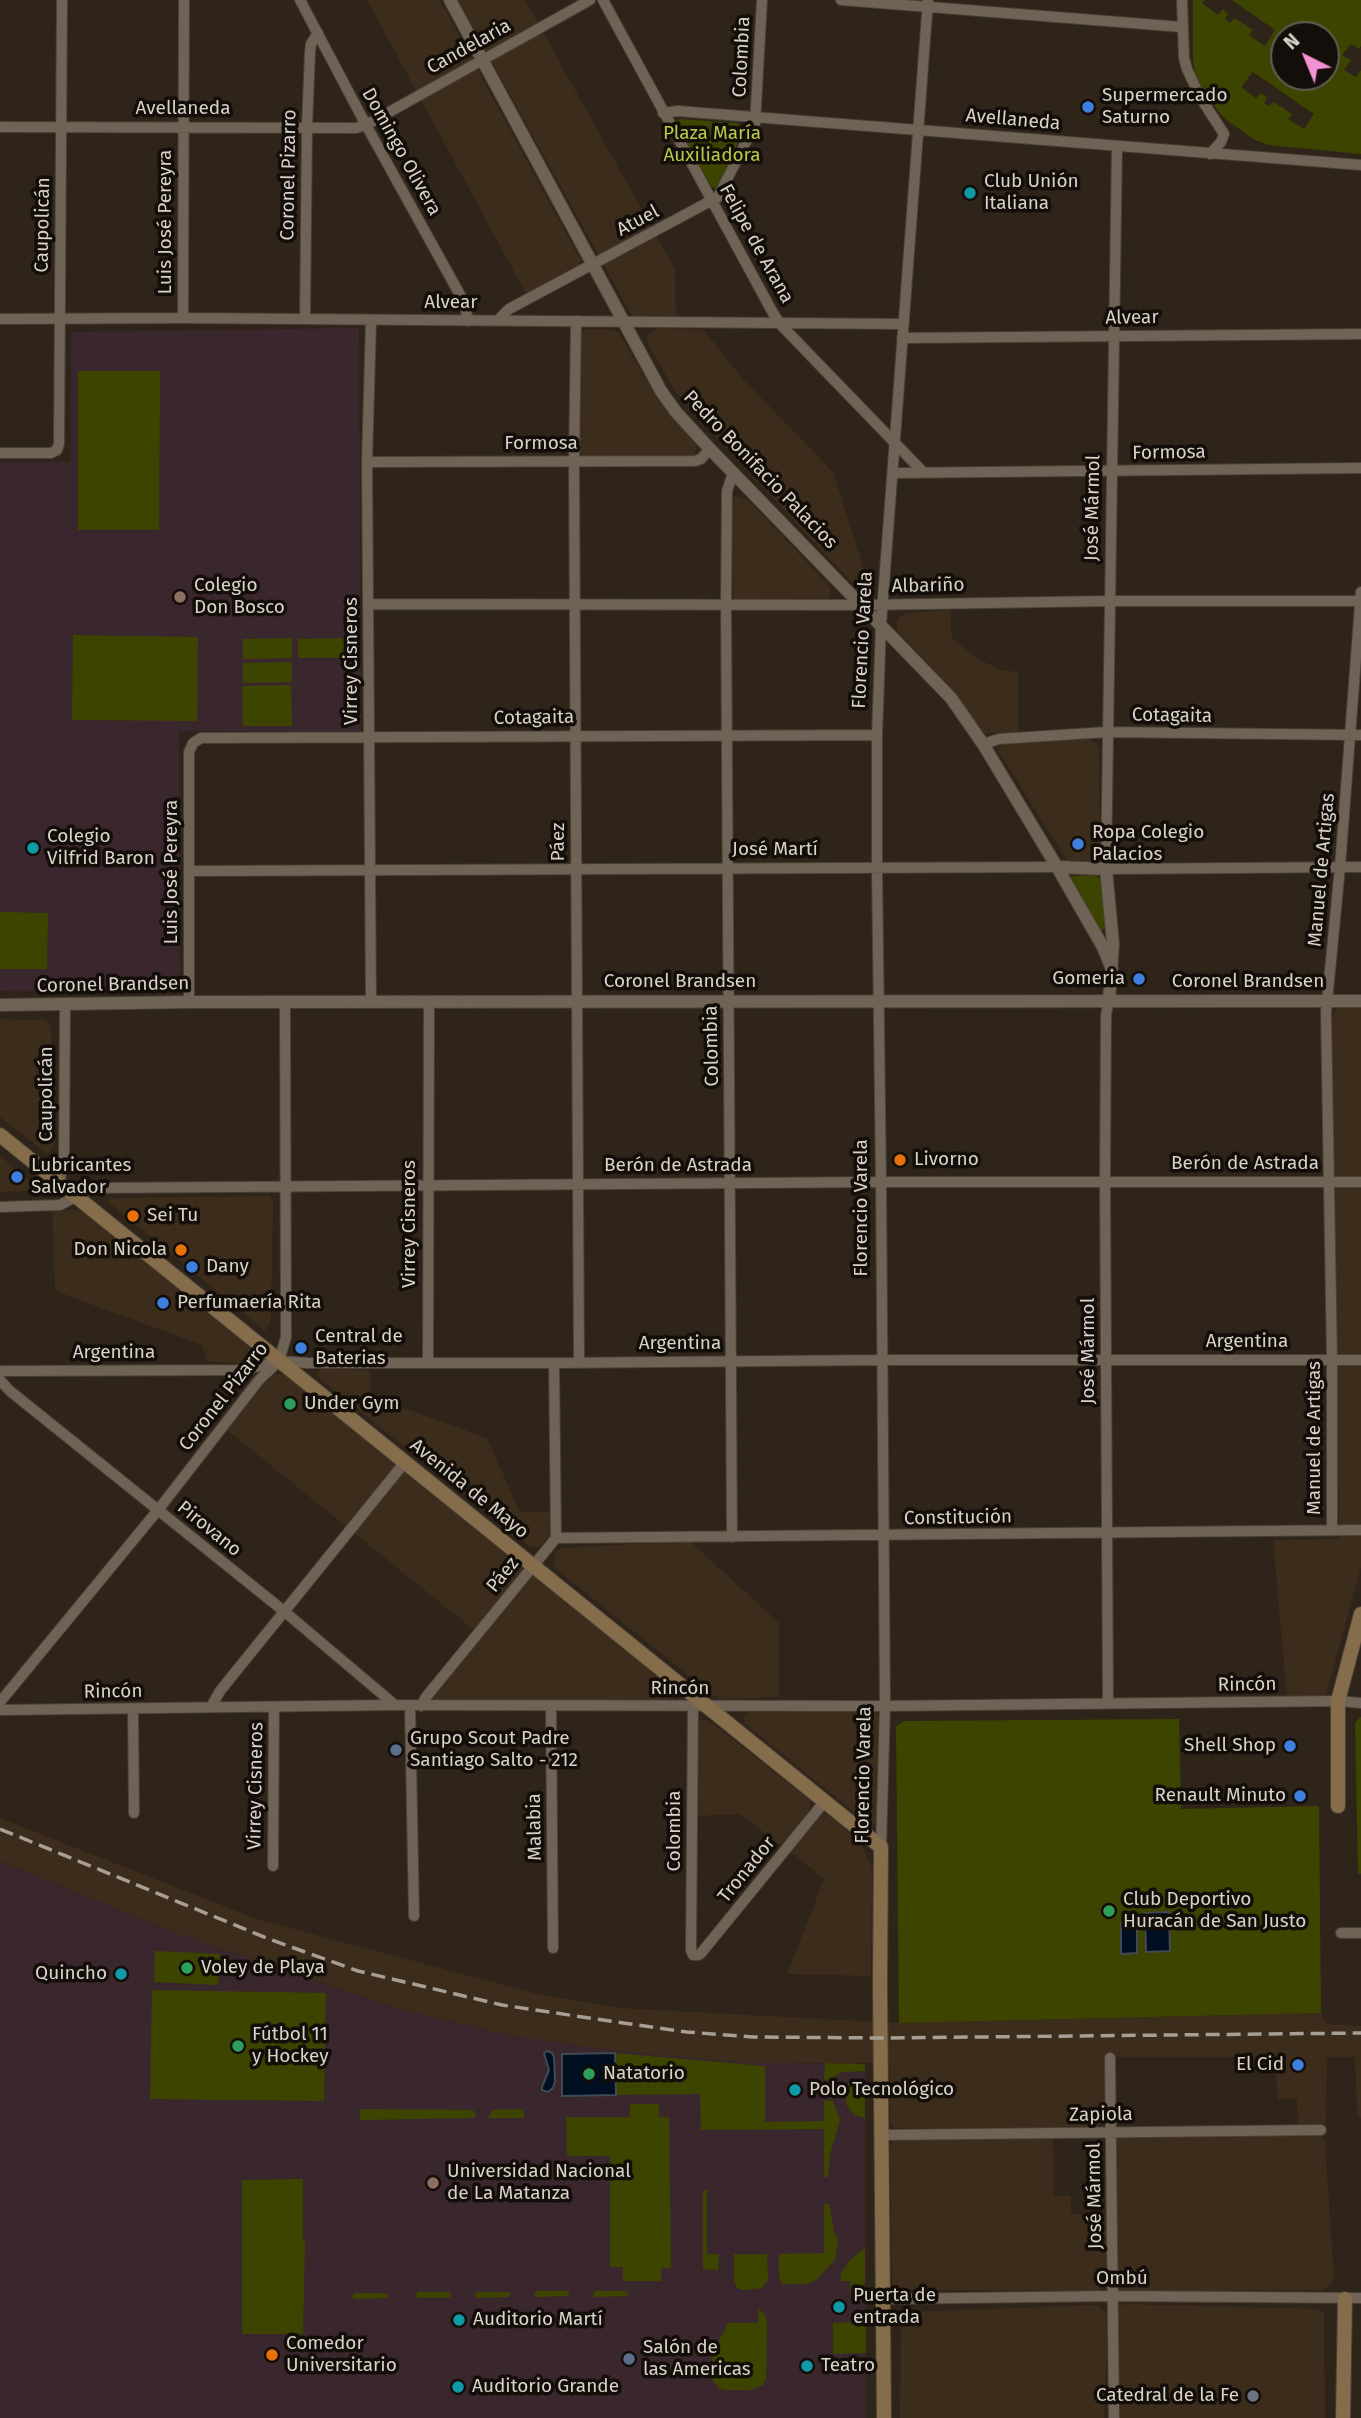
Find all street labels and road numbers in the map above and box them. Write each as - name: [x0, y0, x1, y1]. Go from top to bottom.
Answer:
- street label: Candelaria: [423, 15, 515, 79]
- street label: Colombia: [728, 16, 756, 98]
- street label: Domingo Olivera: [356, 84, 446, 220]
- street label: Avellaneda: [135, 98, 231, 120]
- street label: Avellaneda: [965, 105, 1061, 135]
- street label: Coronel Pizarro: [276, 109, 302, 241]
- street label: Luis José Pereyra: [155, 150, 177, 294]
- street label: Caupolicán: [31, 177, 55, 273]
- street label: Felipe de Arana: [714, 180, 798, 308]
- street label: Atuel: [613, 200, 663, 242]
- street label: Alvear: [424, 292, 478, 314]
- street label: Alvear: [1105, 306, 1159, 330]
- street label: Pedro Bonifacio Palacios: [678, 386, 842, 554]
- street label: Formosa: [504, 433, 578, 455]
- street label: Formosa: [1132, 441, 1206, 465]
- street label: José Mármol: [1081, 455, 1105, 561]
- street label: Florencio Varela: [848, 571, 878, 709]
- street label: Albariño: [891, 574, 965, 598]
- street label: Virrey Cisneros: [341, 597, 363, 725]
- street label: Cotagaita: [1132, 704, 1212, 728]
- street label: Cotagaita: [494, 706, 574, 730]
- street label: Manuel de Artigas: [1304, 792, 1340, 948]
- street label: Luis José Pereyra: [161, 800, 183, 944]
- street label: Páez: [548, 823, 570, 861]
- street label: José Martí: [732, 839, 818, 861]
- street label: Coronel Brandsen: [604, 971, 756, 993]
- street label: Coronel Brandsen: [1172, 971, 1324, 993]
- street label: Coronel Brandsen: [36, 972, 190, 998]
- street label: Colombia: [700, 1005, 724, 1087]
- street label: Caupolicán: [36, 1046, 58, 1142]
- street label: Florencio Varela: [851, 1139, 873, 1277]
- street label: Berón de Astrada: [1171, 1153, 1319, 1175]
- street label: Berón de Astrada: [604, 1155, 752, 1177]
- street label: Virrey Cisneros: [399, 1160, 421, 1288]
- street label: José Mármol: [1078, 1298, 1100, 1404]
- street label: Argentina: [1206, 1331, 1288, 1353]
- street label: Argentina: [639, 1333, 721, 1355]
- street label: Coronel Pizarro: [175, 1338, 273, 1456]
- street label: Argentina: [73, 1342, 155, 1364]
- street label: Manuel de Artigas: [1304, 1361, 1326, 1515]
- street label: Avenida de Mayo: [405, 1434, 533, 1544]
- street label: Pirovano: [172, 1496, 246, 1562]
- street label: Constitución: [904, 1506, 1012, 1530]
- street label: Páez: [482, 1553, 524, 1597]
- street label: Rincón: [1217, 1673, 1277, 1697]
- street label: Rincón: [651, 1678, 709, 1700]
- street label: Rincón: [83, 1680, 143, 1704]
- street label: Florencio Varela: [851, 1706, 877, 1844]
- street label: Virrey Cisneros: [243, 1722, 269, 1850]
- street label: Colombia: [664, 1790, 686, 1872]
- street label: Malabia: [523, 1793, 547, 1861]
- street label: Tronador: [713, 1832, 781, 1908]
- street label: Zapiola: [1069, 2103, 1133, 2127]
- street label: José Mármol: [1083, 2143, 1107, 2249]
- street label: Ombú: [1096, 2268, 1148, 2290]

